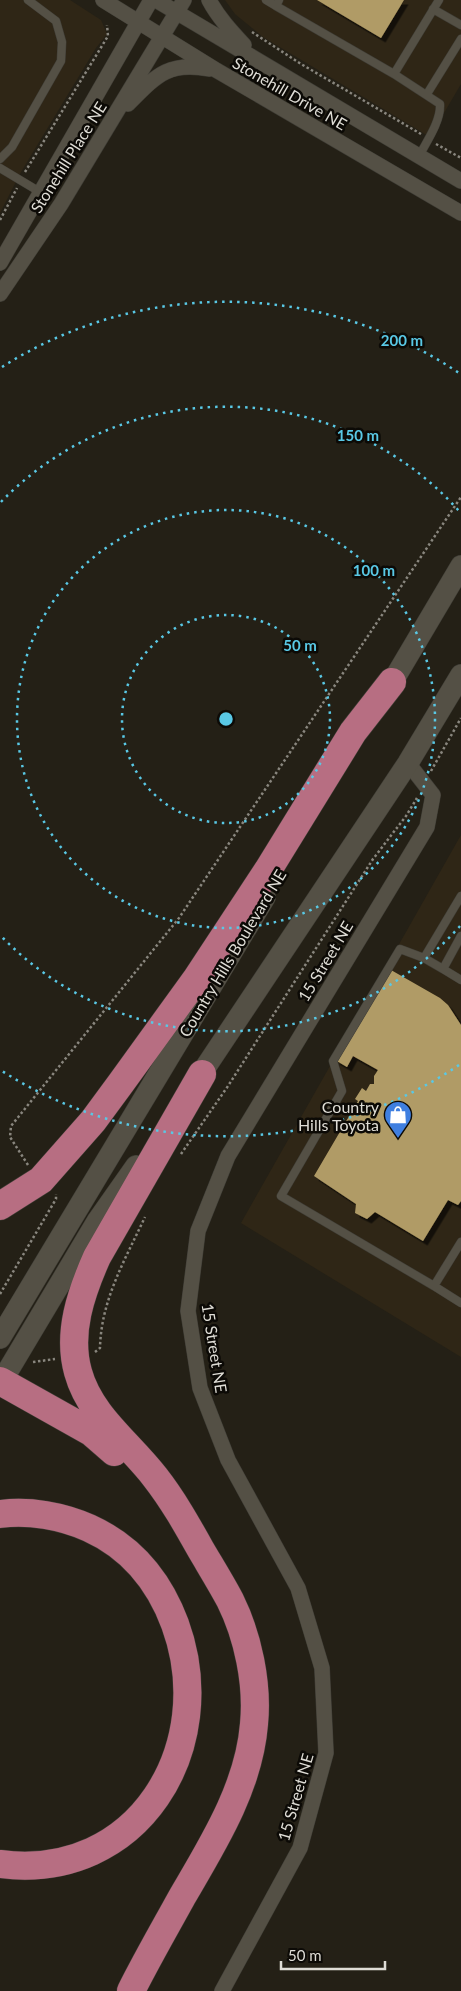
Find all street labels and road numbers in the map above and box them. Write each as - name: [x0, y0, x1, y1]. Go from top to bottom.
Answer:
- street label: Stonehill Drive NE: [230, 53, 350, 133]
- street label: Stonehill Place NE: [26, 98, 110, 216]
- street label: Country Hills Boulevard NE: [174, 866, 290, 1040]
- street label: 15 Street NE: [294, 917, 356, 1005]
- street label: 15 Street NE: [199, 1302, 231, 1394]
- street label: 15 Street NE: [273, 1751, 317, 1843]

